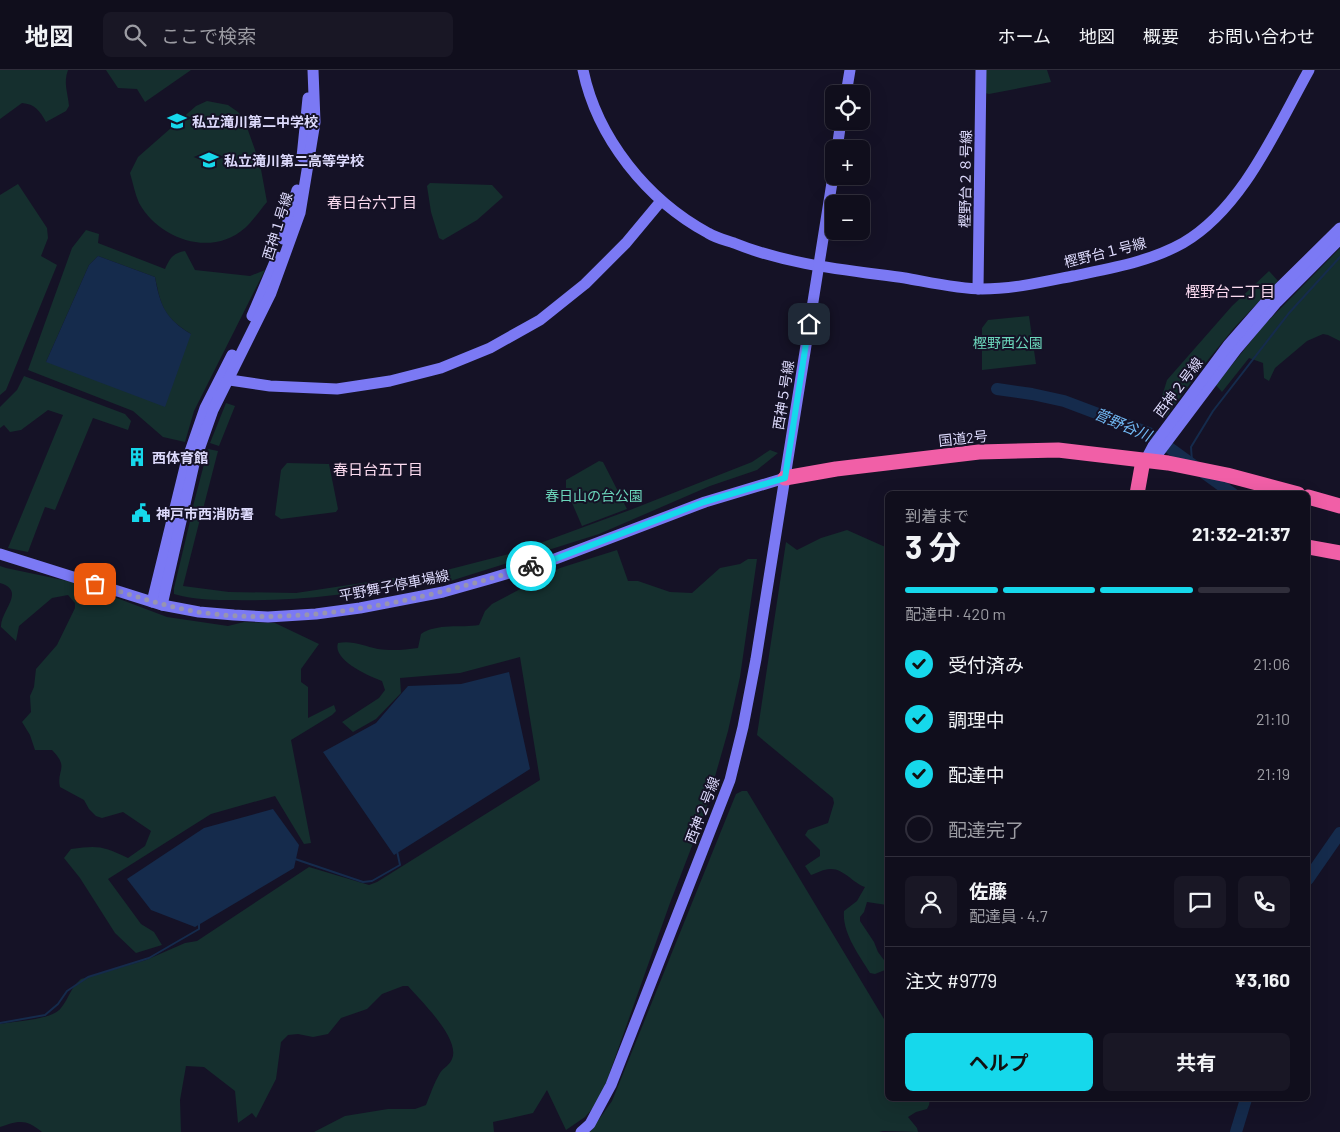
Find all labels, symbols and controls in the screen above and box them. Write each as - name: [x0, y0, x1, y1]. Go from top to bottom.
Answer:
- search box: [103, 12, 453, 57]
- text: 地図: [25, 21, 73, 50]
- icon: search: [121, 21, 149, 49]
- text: ここで検索: [161, 24, 256, 47]
- text: ホーム: [998, 25, 1051, 47]
- text: 地図: [1079, 25, 1115, 47]
- text: 概要: [1143, 25, 1179, 47]
- text: お問い合わせ: [1207, 25, 1315, 47]
- map controls: [825, 85, 870, 240]
- button: locate: [825, 85, 870, 130]
- school or university icon: 私立滝川第二中学校: [166, 110, 188, 132]
- place label: 私立滝川第二中学校: [192, 113, 318, 130]
- street label: 樫野台２８号線: [956, 130, 974, 228]
- button: +: [825, 140, 870, 185]
- school or university icon: 私立滝川第二高等学校: [198, 149, 220, 171]
- place label: 私立滝川第二高等学校: [224, 152, 364, 169]
- street label: 西神１号線: [259, 190, 295, 262]
- district label: 春日台六丁目: [327, 193, 417, 211]
- button: −: [825, 195, 870, 240]
- street label: 樫野台１号線: [1062, 234, 1148, 270]
- district label: 樫野台二丁目: [1185, 282, 1275, 300]
- pin: [788, 303, 830, 345]
- icon: home: [795, 310, 823, 338]
- park label: 樫野西公園: [973, 334, 1043, 351]
- street label: 西神２号線: [1150, 354, 1206, 420]
- street label: 西神５号線: [769, 359, 797, 431]
- water label: 菅野谷川: [1092, 404, 1156, 445]
- street label: 国道2号: [937, 427, 989, 449]
- building icon: 西体育館: [126, 446, 148, 468]
- place label: 西体育館: [152, 449, 208, 466]
- district label: 春日台五丁目: [333, 460, 423, 478]
- park label: 春日山の台公園: [545, 487, 643, 504]
- public building icon: 神戸市西消防署: [130, 502, 152, 524]
- place label: 神戸市西消防署: [156, 505, 254, 522]
- text: 到着まで: [905, 506, 969, 525]
- text: 21:32–21:37: [1192, 522, 1290, 545]
- text: 3 分: [905, 527, 961, 565]
- courier: [506, 541, 556, 591]
- icon: bike: [517, 552, 545, 580]
- pin: [74, 563, 116, 605]
- street label: 平野舞子停車場線: [337, 566, 451, 604]
- icon: bag: [81, 570, 109, 598]
- text: 配達中 · 420 m: [905, 604, 1006, 623]
- icon: check: [905, 650, 933, 678]
- text: 受付済み: [948, 653, 1024, 676]
- text: 21:06: [1253, 654, 1290, 673]
- icon: check: [905, 705, 933, 733]
- text: 調理中: [948, 708, 1005, 731]
- text: 21:10: [1256, 709, 1290, 728]
- icon: check: [905, 760, 933, 788]
- text: 配達中: [948, 763, 1005, 786]
- text: 21:19: [1257, 764, 1290, 783]
- street label: 西神２号線: [682, 774, 722, 846]
- text: 配達完了: [948, 818, 1024, 841]
- button: person: [905, 876, 957, 928]
- button: chat: [1174, 876, 1226, 928]
- button: phone: [1238, 876, 1290, 928]
- text: 佐藤: [969, 879, 1007, 902]
- text: 配達員 · 4.7: [969, 906, 1048, 925]
- text: ¥3,160: [1234, 968, 1290, 991]
- text: 注文 #9779: [905, 969, 997, 992]
- button: ヘルプ: [905, 1033, 1093, 1091]
- button: 共有: [1103, 1033, 1290, 1091]

